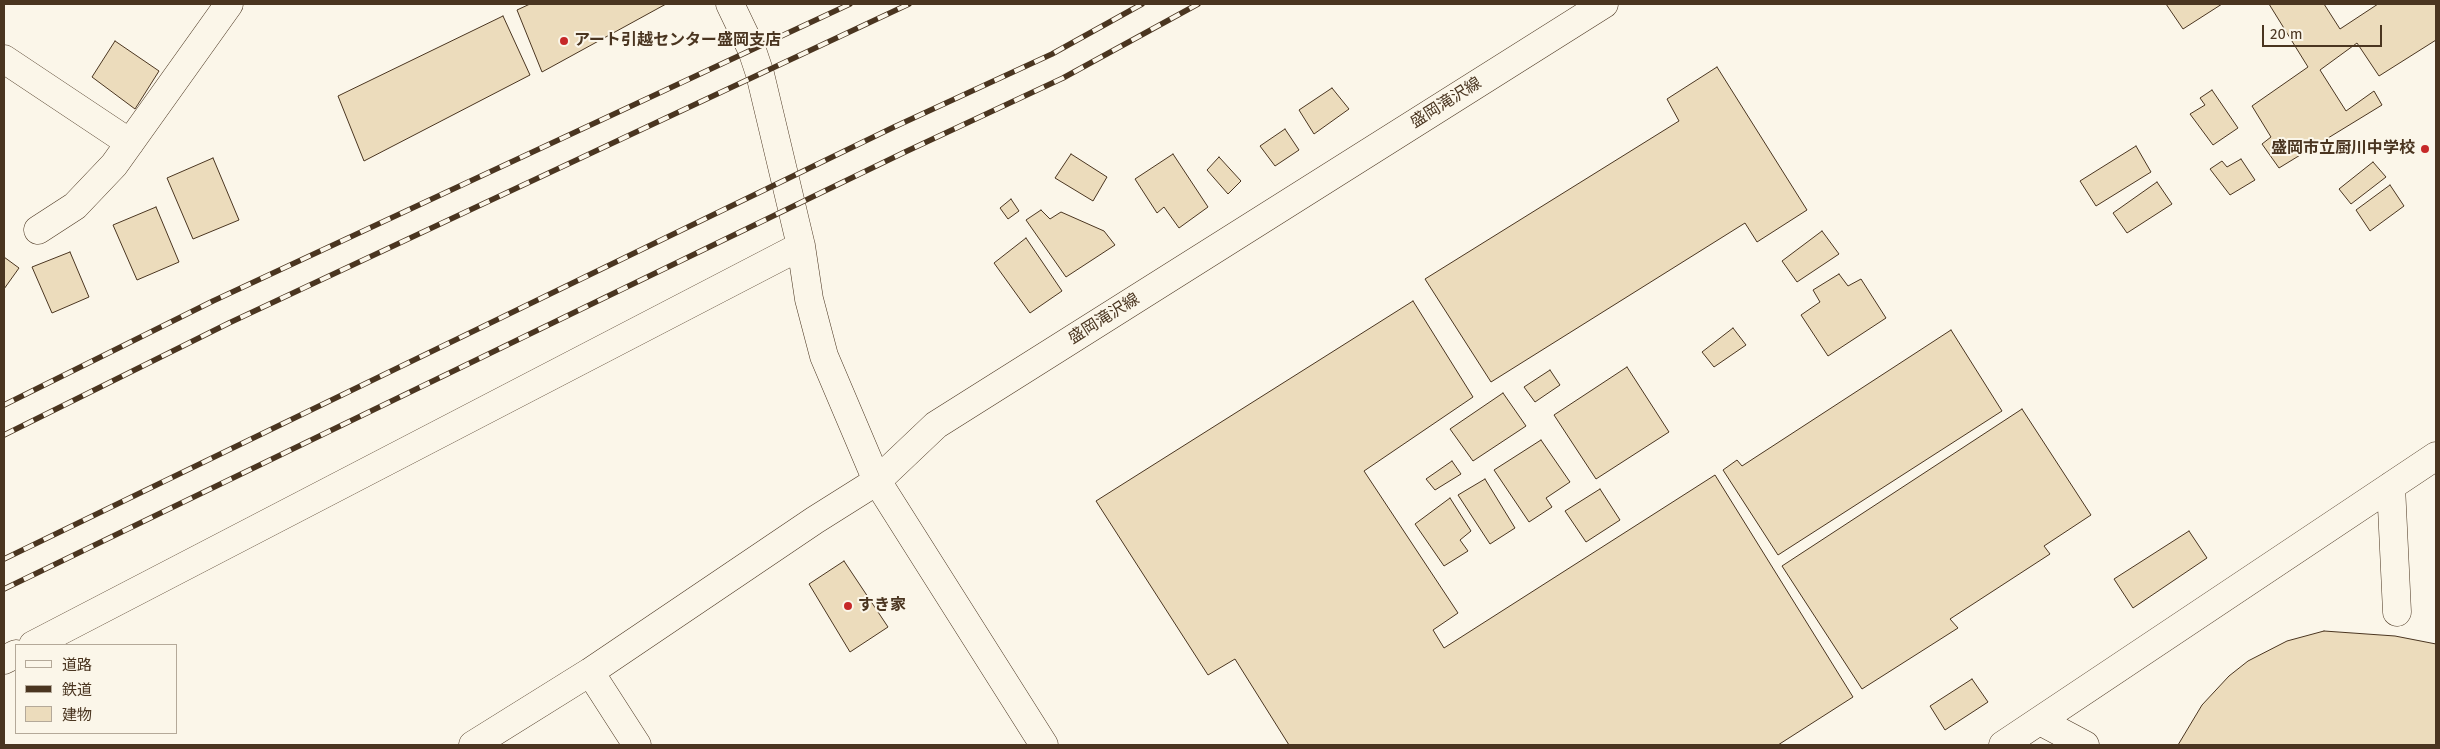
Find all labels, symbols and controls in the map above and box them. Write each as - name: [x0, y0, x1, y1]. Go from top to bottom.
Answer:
- scale bar: [2265, 15, 2385, 47]
- text: 20 m: [2270, 25, 2303, 43]
- place label: アート引越センター盛岡支店: [574, 31, 781, 51]
- marker: アート引越センター盛岡支店: [558, 35, 570, 47]
- street label: 盛岡滝沢線: [1407, 74, 1485, 132]
- place label: 盛岡市立厨川中学校: [2271, 139, 2415, 159]
- marker: 盛岡市立厨川中学校: [2419, 143, 2431, 155]
- street label: 盛岡滝沢線: [1065, 290, 1143, 348]
- place label: すき家: [858, 596, 906, 616]
- marker: すき家: [842, 600, 854, 612]
- legend: [15, 644, 178, 734]
- text: 道路: [62, 656, 92, 674]
- text: 鉄道: [62, 681, 92, 699]
- text: 建物: [62, 706, 92, 724]

